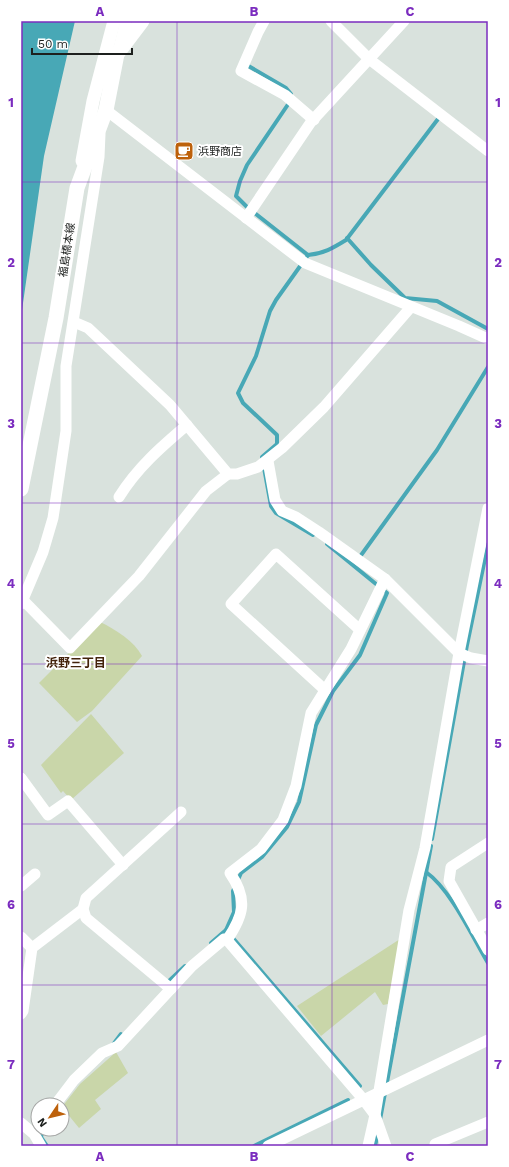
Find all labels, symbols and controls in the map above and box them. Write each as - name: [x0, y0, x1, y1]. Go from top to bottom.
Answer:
- text: A: [96, 4, 105, 19]
- text: B: [250, 4, 259, 19]
- text: C: [406, 4, 415, 19]
- scale bar: [32, 30, 132, 56]
- text: 50 m: [38, 37, 68, 51]
- text: 1: [8, 95, 14, 110]
- text: 1: [495, 95, 501, 110]
- cafe icon: 浜野商店: [173, 140, 195, 162]
- place label: 浜野商店: [198, 145, 242, 158]
- street label: 福島橋本線: [56, 222, 78, 278]
- text: 2: [7, 255, 15, 270]
- text: 2: [494, 255, 502, 270]
- text: 3: [7, 416, 15, 431]
- text: 3: [494, 416, 502, 431]
- text: 4: [7, 576, 16, 591]
- text: 4: [494, 576, 503, 591]
- district label: 浜野三丁目: [46, 656, 106, 670]
- text: 5: [7, 736, 15, 751]
- text: 5: [494, 736, 502, 751]
- text: 6: [7, 897, 15, 912]
- text: 6: [494, 897, 502, 912]
- text: 7: [7, 1057, 15, 1072]
- text: 7: [494, 1057, 502, 1072]
- north arrow: [30, 1097, 70, 1137]
- text: N: [35, 1115, 50, 1130]
- text: A: [96, 1149, 105, 1164]
- text: B: [250, 1149, 259, 1164]
- text: C: [406, 1149, 415, 1164]

